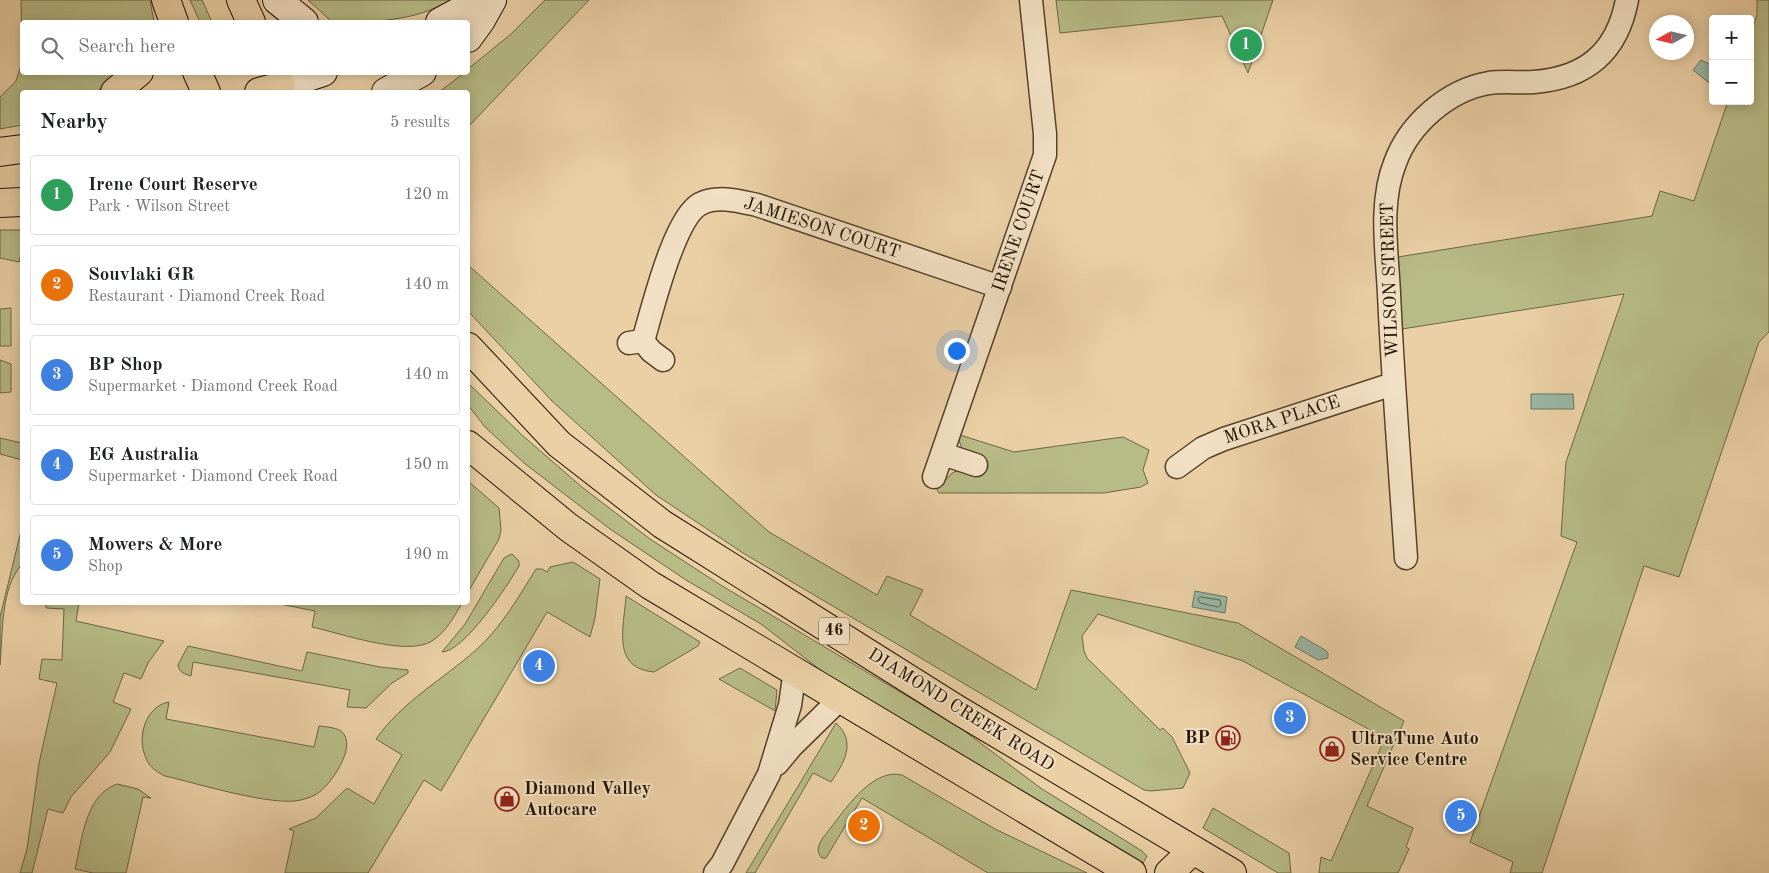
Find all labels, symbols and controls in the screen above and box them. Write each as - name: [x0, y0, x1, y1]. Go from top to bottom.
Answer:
- north arrow: [1649, 15, 1694, 60]
- map controls: [1709, 15, 1754, 105]
- button: +: [1709, 15, 1754, 60]
- search box: [20, 20, 470, 75]
- pin: 1: [1230, 26, 1262, 64]
- icon: search: [38, 34, 66, 62]
- text: Search here: [78, 38, 175, 57]
- button: −: [1709, 60, 1754, 105]
- text: Nearby: [40, 112, 108, 133]
- text: 5 results: [390, 115, 450, 131]
- street label: IRENE COURT: [990, 168, 1048, 294]
- text: Irene Court Reserve: [88, 176, 258, 195]
- text: 1: [52, 187, 62, 203]
- text: 120 m: [404, 187, 449, 203]
- street label: JAMIESON COURT: [741, 194, 903, 262]
- text: Park · Wilson Street: [88, 199, 230, 215]
- street label: WILSON STREET: [1378, 202, 1402, 358]
- text: Souvlaki GR: [88, 266, 195, 285]
- text: 2: [52, 277, 62, 293]
- text: 140 m: [404, 277, 449, 293]
- text: Restaurant · Diamond Creek Road: [88, 289, 325, 305]
- your location: [944, 338, 970, 364]
- text: BP Shop: [88, 356, 162, 375]
- text: 3: [52, 367, 62, 383]
- text: 140 m: [404, 367, 449, 383]
- text: Supermarket · Diamond Creek Road: [88, 379, 338, 395]
- street label: MORA PLACE: [1222, 393, 1342, 447]
- text: EG Australia: [88, 446, 199, 465]
- text: 4: [52, 457, 62, 473]
- text: 150 m: [404, 457, 449, 473]
- text: Supermarket · Diamond Creek Road: [88, 469, 338, 485]
- text: Mowers & More: [88, 536, 223, 555]
- text: 5: [52, 547, 62, 563]
- text: 190 m: [404, 547, 449, 563]
- text: Shop: [88, 559, 123, 575]
- road number: 46: [819, 618, 849, 644]
- street label: DIAMOND CREEK ROAD: [865, 645, 1057, 775]
- pin: 4: [523, 647, 555, 685]
- pin: 3: [1274, 699, 1306, 737]
- fuel station icon: BP: [1215, 725, 1241, 751]
- place label: BP: [1185, 729, 1210, 747]
- place label: UltraTune Auto Service Centre: [1350, 730, 1479, 769]
- shop icon: UltraTune Auto Service Centre: [1319, 736, 1345, 762]
- place label: Diamond Valley Autocare: [524, 780, 651, 819]
- shop icon: Diamond Valley Autocare: [494, 786, 520, 812]
- pin: 5: [1445, 797, 1477, 835]
- pin: 2: [848, 807, 880, 845]

